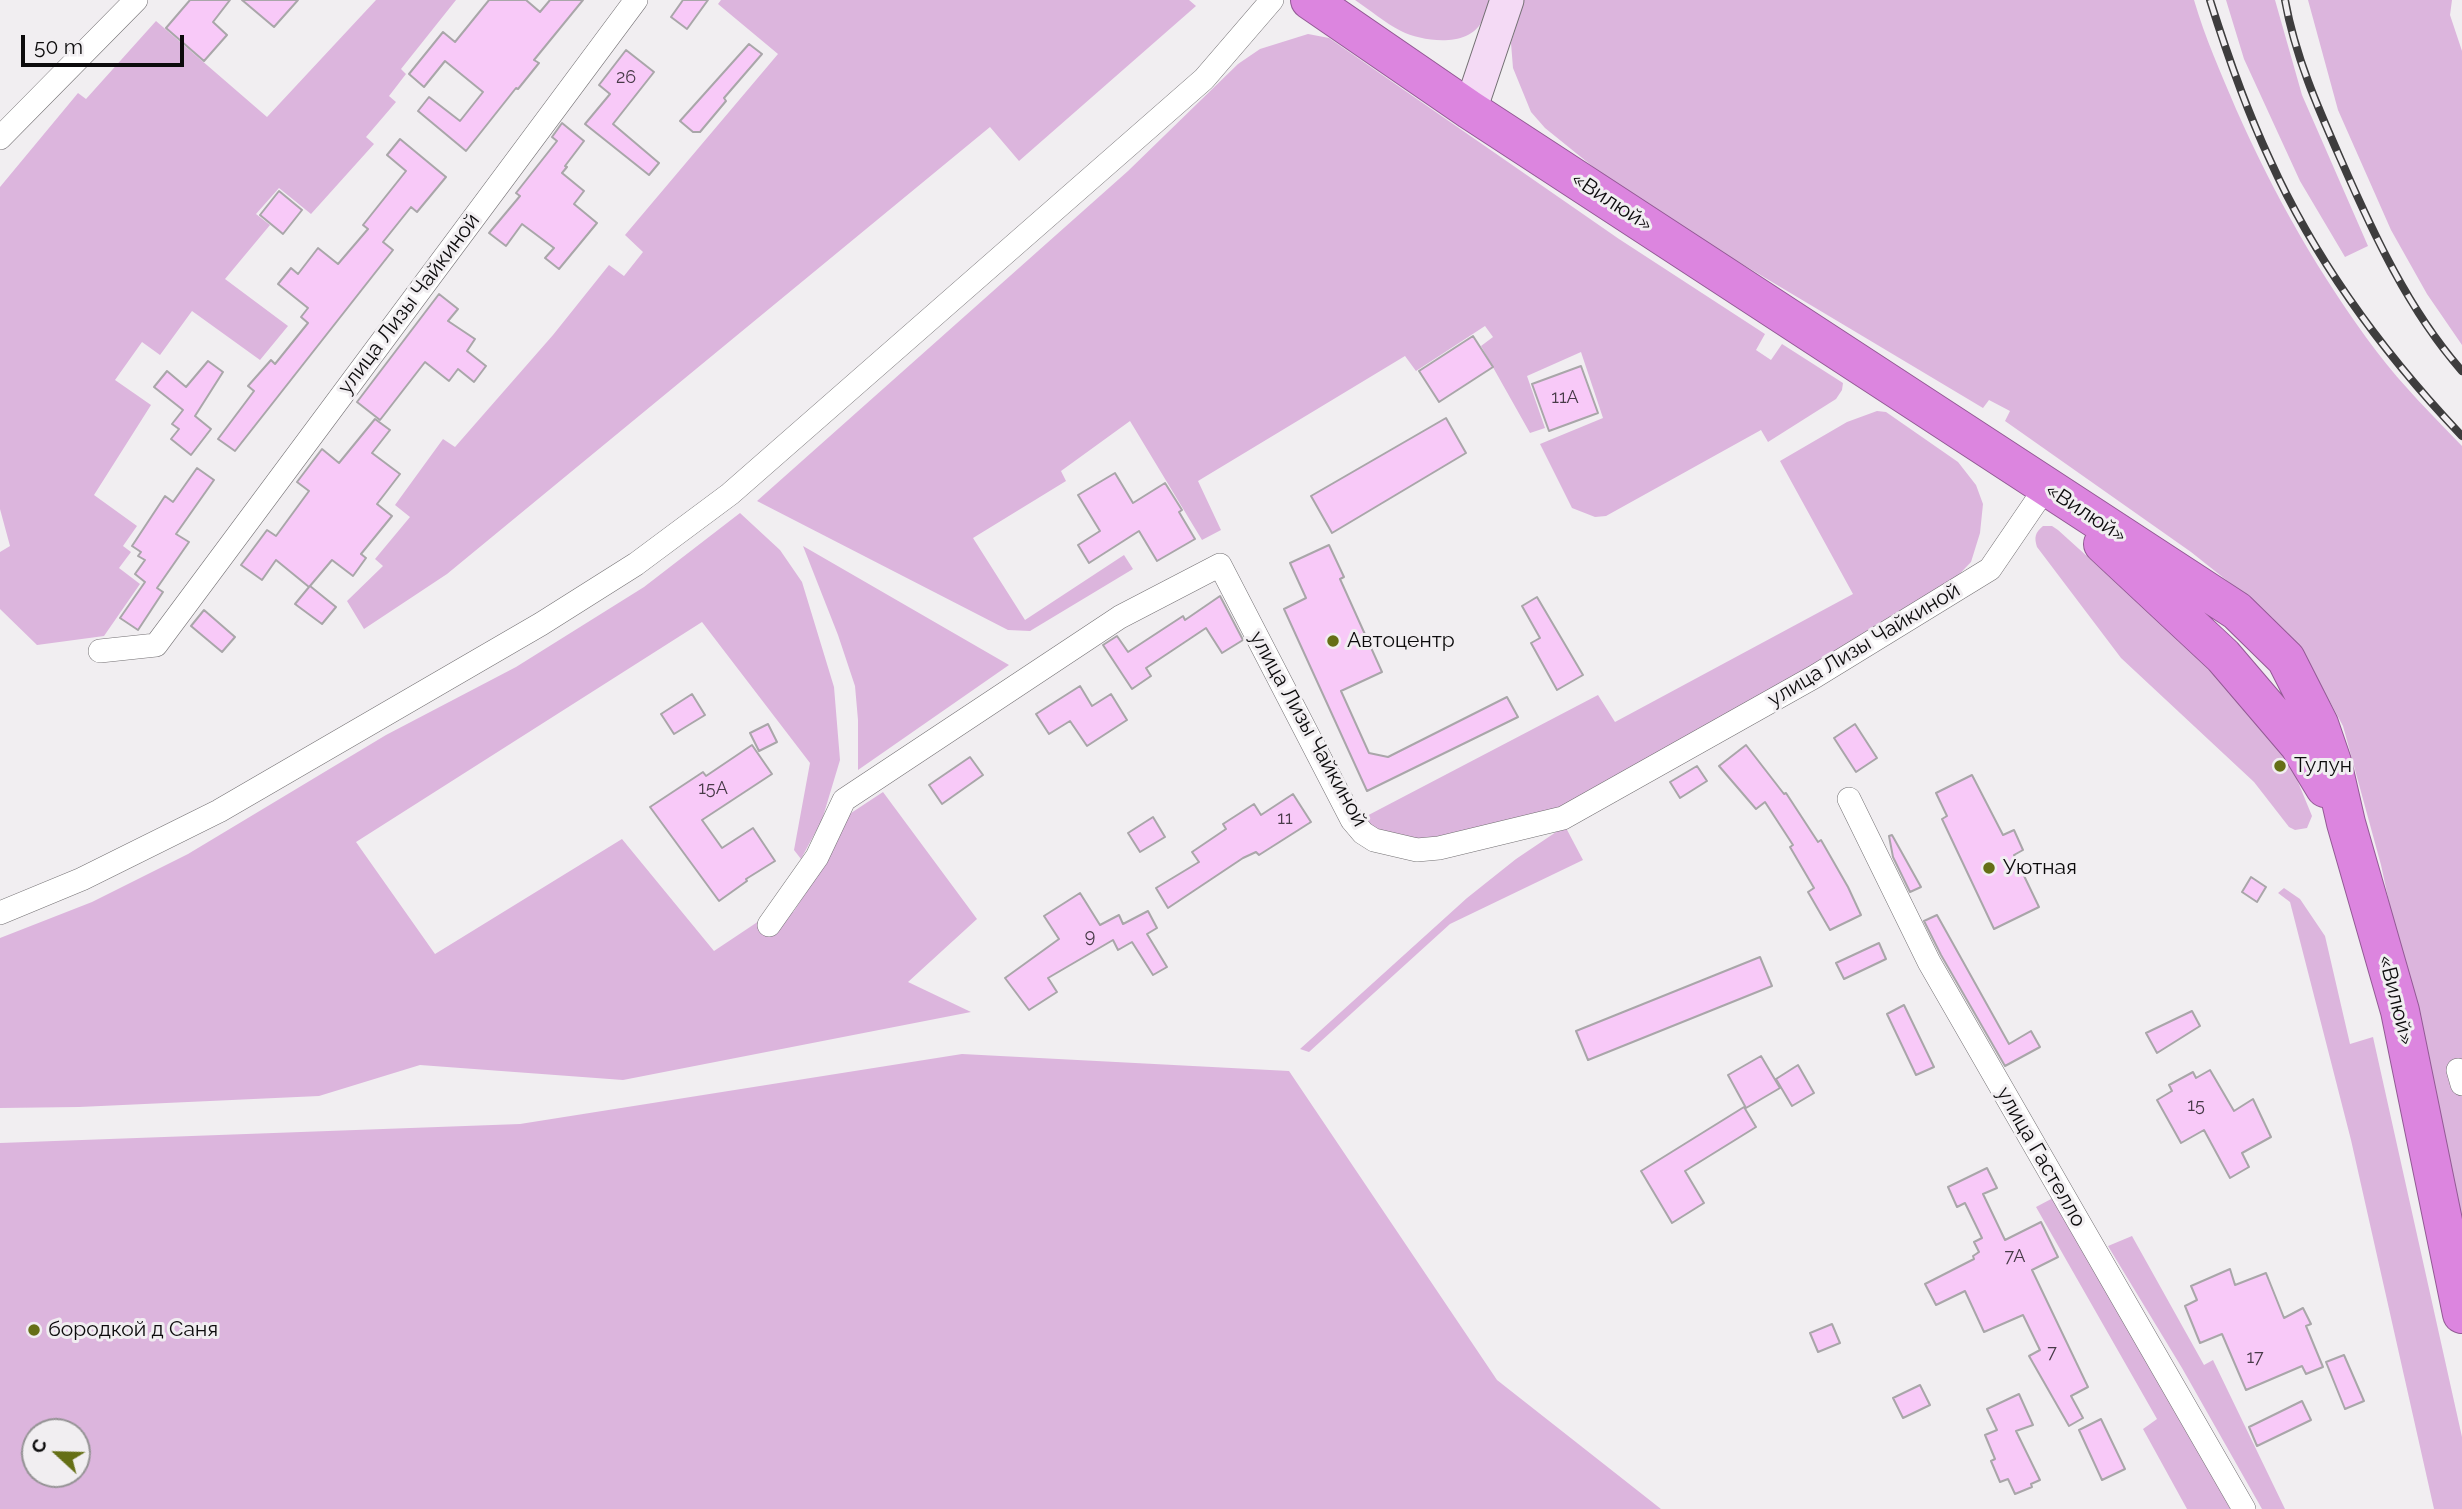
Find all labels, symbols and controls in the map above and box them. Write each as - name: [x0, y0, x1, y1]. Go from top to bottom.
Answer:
- scale bar: [24, 21, 187, 65]
- text: 50 m: [34, 34, 83, 59]
- house number: 26: [616, 67, 636, 89]
- street label: «Вилюй»: [1567, 167, 1657, 237]
- street label: улица Лизы Чайкиной: [333, 209, 485, 399]
- house number: 11А: [1551, 387, 1579, 409]
- street label: «Вилюй»: [2041, 478, 2131, 548]
- street label: улица Лизы Чайкиной: [1763, 578, 1965, 712]
- street label: улица Лизы Чайкиной: [1244, 627, 1372, 831]
- place label: Автоцентр: [1347, 628, 1455, 654]
- marker: Автоцентр: [1325, 633, 1341, 649]
- place label: Тулун: [2294, 753, 2352, 779]
- marker: Тулун: [2272, 758, 2288, 774]
- house number: 15А: [698, 778, 728, 800]
- house number: 11: [1277, 808, 1293, 830]
- place label: Уютная: [2003, 855, 2077, 881]
- marker: Уютная: [1981, 860, 1997, 876]
- house number: 9: [1085, 926, 1095, 948]
- street label: «Вилюй»: [2373, 953, 2419, 1047]
- street label: улица Гастелло: [1991, 1083, 2091, 1231]
- house number: 15: [2187, 1095, 2205, 1117]
- house number: 7А: [2005, 1246, 2025, 1268]
- place label: бородкой д Саня: [48, 1317, 218, 1343]
- marker: бородкой д Саня: [26, 1322, 42, 1338]
- house number: 7: [2047, 1342, 2057, 1364]
- house number: 17: [2246, 1347, 2264, 1369]
- north arrow: [21, 1418, 91, 1488]
- text: С: [26, 1436, 51, 1456]

